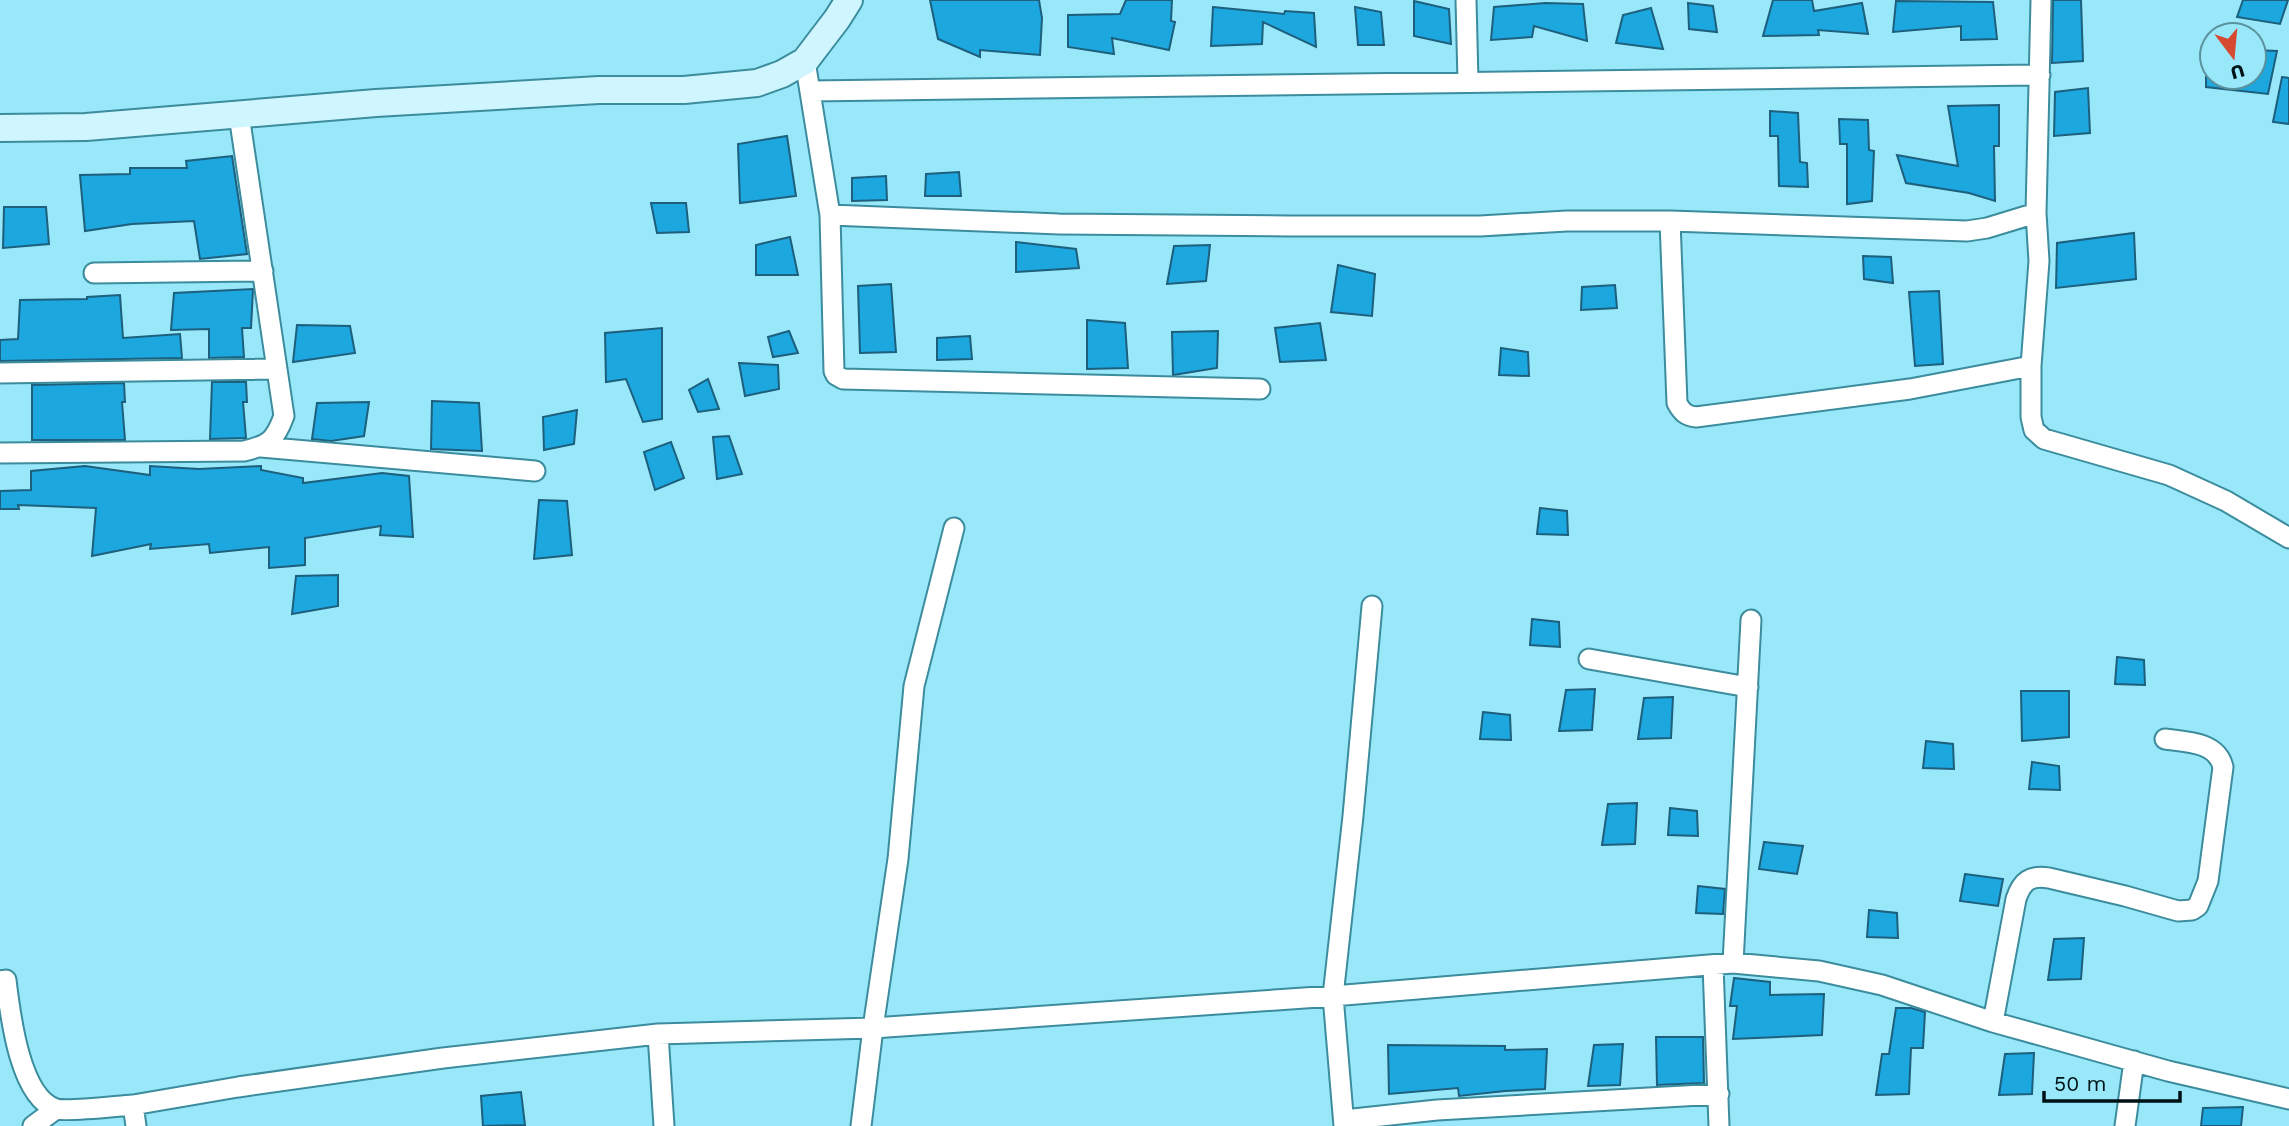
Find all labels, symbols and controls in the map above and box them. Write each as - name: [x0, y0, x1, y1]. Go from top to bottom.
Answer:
- north arrow: [2198, 21, 2268, 91]
- text: U: [2228, 59, 2247, 85]
- scale bar: [2044, 1060, 2180, 1104]
- text: 50 m: [2054, 1071, 2106, 1096]

